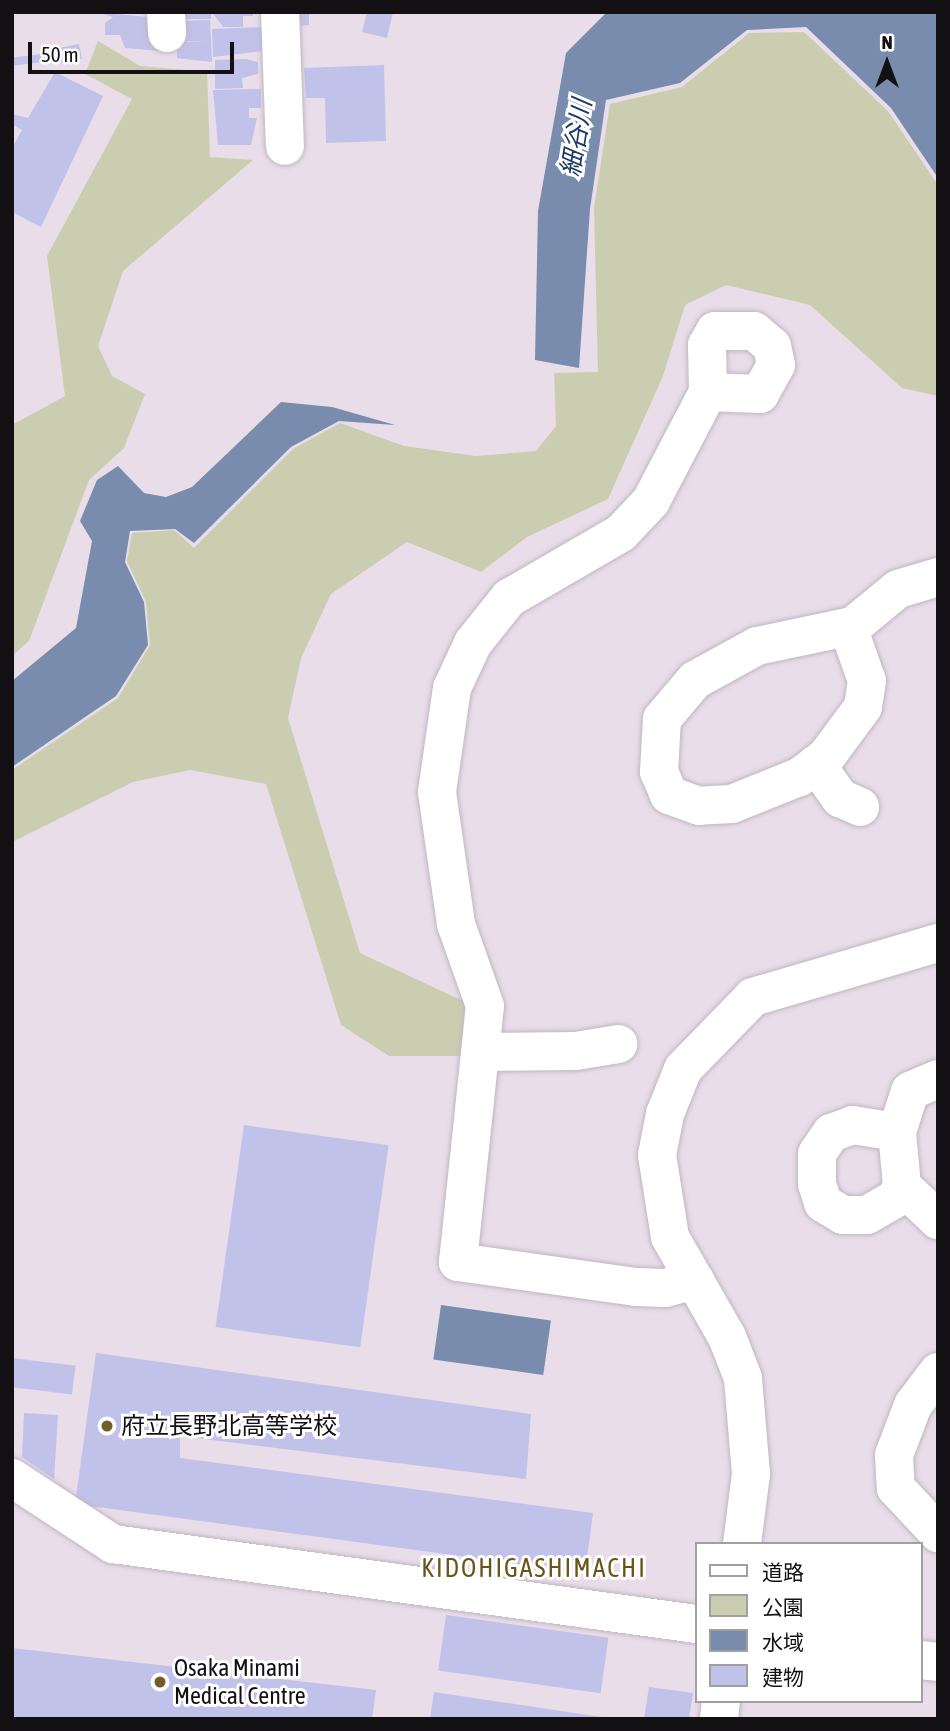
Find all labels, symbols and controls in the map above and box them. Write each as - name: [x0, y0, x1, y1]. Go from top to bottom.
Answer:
- scale bar: [32, 28, 238, 72]
- north arrow: [852, 28, 922, 98]
- text: N: [881, 31, 893, 53]
- text: 50 m: [41, 42, 79, 66]
- water label: 細谷川: [555, 97, 599, 179]
- place label: 府立長野北高等学校: [121, 1412, 337, 1440]
- marker: 府立長野北高等学校: [99, 1418, 115, 1434]
- legend: [694, 1542, 922, 1703]
- district label: KIDOHIGASHIMACHI: [423, 1553, 645, 1585]
- text: 道路: [762, 1560, 804, 1584]
- text: 公園: [762, 1595, 804, 1619]
- text: 水域: [762, 1630, 804, 1654]
- place label: Osaka Minami Medical Centre: [174, 1654, 306, 1710]
- text: 建物: [762, 1665, 804, 1689]
- marker: Osaka Minami Medical Centre: [152, 1674, 168, 1690]

